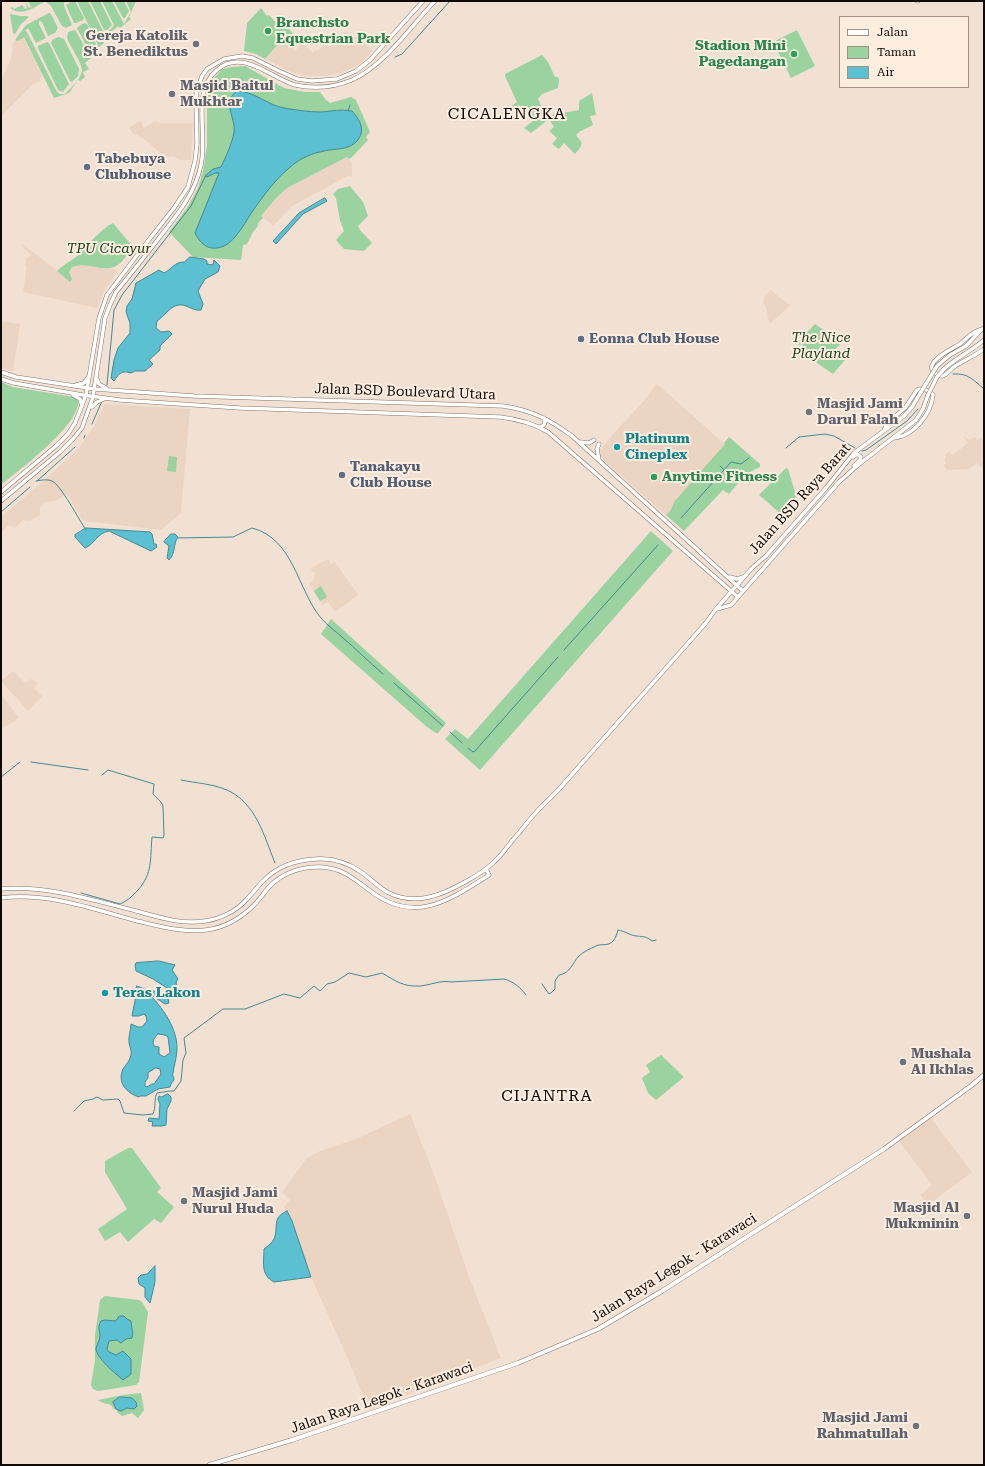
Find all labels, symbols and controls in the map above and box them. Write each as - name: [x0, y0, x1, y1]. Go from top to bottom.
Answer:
- place label: Branchsto Equestrian Park: [276, 15, 391, 48]
- legend: [839, 16, 969, 88]
- text: Jalan: [877, 25, 908, 39]
- marker: Branchsto Equestrian Park: [263, 26, 273, 36]
- place label: Gereja Katolik St. Benediktus: [84, 28, 188, 60]
- place label: Stadion Mini Pagedangan: [695, 38, 786, 70]
- marker: Gereja Katolik St. Benediktus: [191, 39, 201, 49]
- text: Taman: [877, 45, 916, 59]
- marker: Stadion Mini Pagedangan: [789, 49, 799, 59]
- text: Air: [877, 65, 894, 79]
- place label: Masjid Baitul Mukhtar: [180, 78, 274, 110]
- marker: Masjid Baitul Mukhtar: [167, 89, 177, 99]
- district label: CICALENGKA: [448, 104, 566, 124]
- place label: Tabebuya Clubhouse: [95, 151, 171, 184]
- marker: Tabebuya Clubhouse: [82, 162, 92, 172]
- park label: TPU Cicayur: [67, 241, 151, 257]
- park label: The Nice Playland: [792, 330, 850, 362]
- place label: Eonna Club House: [589, 331, 720, 347]
- marker: Eonna Club House: [576, 334, 586, 344]
- street label: Jalan BSD Boulevard Utara: [314, 380, 496, 404]
- place label: Masjid Jami Darul Falah: [817, 396, 903, 428]
- marker: Masjid Jami Darul Falah: [804, 407, 814, 417]
- place label: Platinum Cineplex: [625, 431, 690, 464]
- street label: Jalan BSD Raya Barat: [746, 440, 854, 558]
- marker: Platinum Cineplex: [612, 442, 622, 452]
- place label: Tanakayu Club House: [350, 459, 432, 492]
- place label: Anytime Fitness: [662, 469, 777, 485]
- marker: Tanakayu Club House: [337, 470, 347, 480]
- marker: Anytime Fitness: [649, 472, 659, 482]
- place label: Teras Lakon: [113, 985, 200, 1001]
- marker: Teras Lakon: [100, 988, 110, 998]
- place label: Mushala Al Ikhlas: [911, 1046, 974, 1078]
- marker: Mushala Al Ikhlas: [898, 1057, 908, 1067]
- district label: CIJANTRA: [501, 1086, 593, 1106]
- place label: Masjid Jami Nurul Huda: [192, 1185, 278, 1218]
- marker: Masjid Jami Nurul Huda: [179, 1196, 189, 1206]
- place label: Masjid Al Mukminin: [885, 1200, 959, 1232]
- street label: Jalan Raya Legok - Karawaci: [588, 1210, 760, 1326]
- marker: Masjid Al Mukminin: [962, 1211, 972, 1221]
- street label: Jalan Raya Legok - Karawaci: [289, 1359, 475, 1437]
- place label: Masjid Jami Rahmatullah: [817, 1410, 908, 1442]
- marker: Masjid Jami Rahmatullah: [911, 1421, 921, 1431]

